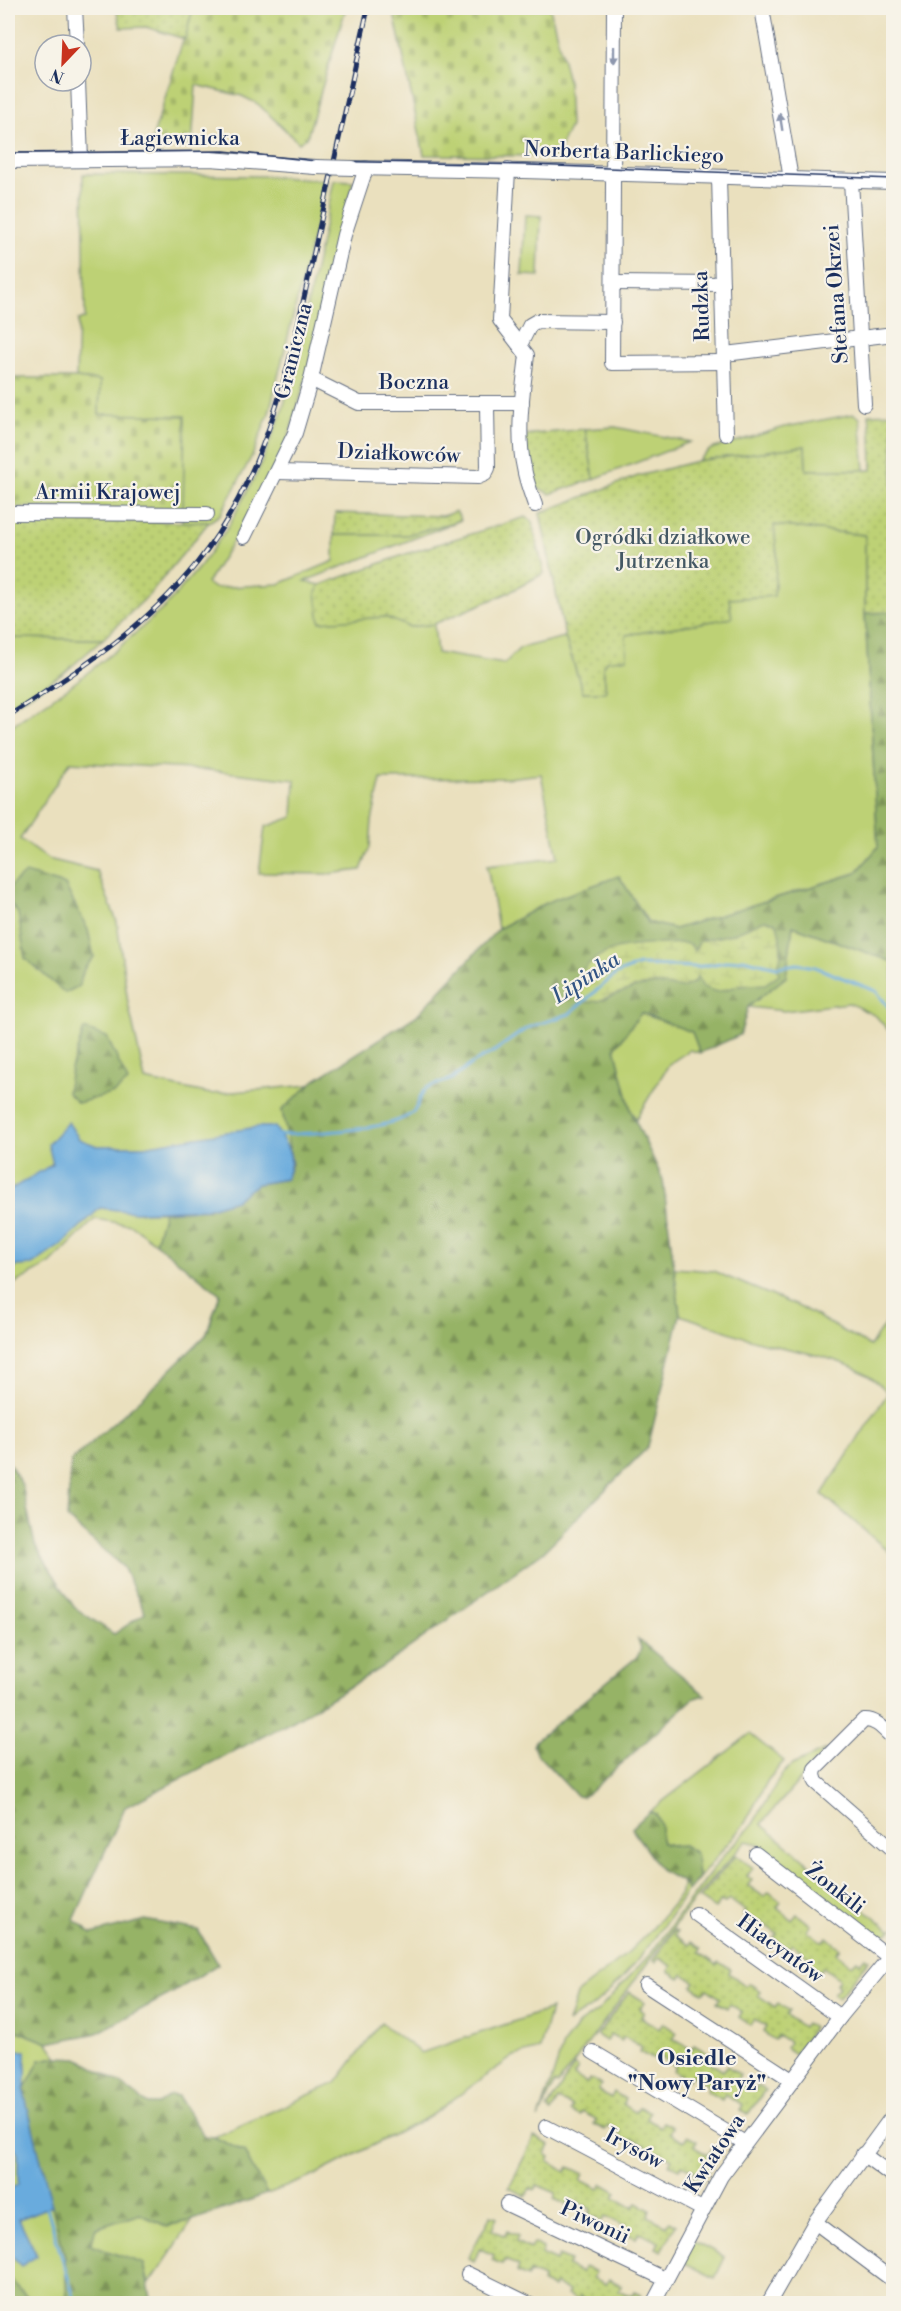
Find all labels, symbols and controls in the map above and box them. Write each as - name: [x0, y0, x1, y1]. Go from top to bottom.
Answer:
- north arrow: [33, 33, 93, 93]
- one-way arrow: [609, 46, 619, 65]
- text: N: [47, 64, 67, 88]
- one-way arrow: [776, 112, 785, 131]
- street label: Łagiewnicka: [120, 126, 240, 152]
- street label: Norberta Barlickiego: [524, 137, 724, 169]
- street label: Stefana Okrzei: [819, 223, 855, 365]
- street label: Rudzka: [688, 270, 716, 342]
- street label: Graniczna: [269, 300, 319, 402]
- street label: Boczna: [378, 370, 450, 396]
- street label: Działkowców: [337, 439, 461, 469]
- street label: Armii Krajowej: [34, 480, 181, 506]
- park label: Ogródki działkowe Jutrzenka: [575, 525, 751, 575]
- water label: Lipinka: [546, 946, 626, 1010]
- street label: Żonkili: [800, 1856, 871, 1921]
- street label: Hiacyntów: [732, 1909, 829, 1989]
- district label: Osiedle "Nowy Paryż": [628, 2045, 766, 2097]
- street label: Kwiatowa: [679, 2109, 751, 2199]
- street label: Irysów: [600, 2123, 668, 2176]
- street label: Piwonii: [556, 2196, 634, 2250]

